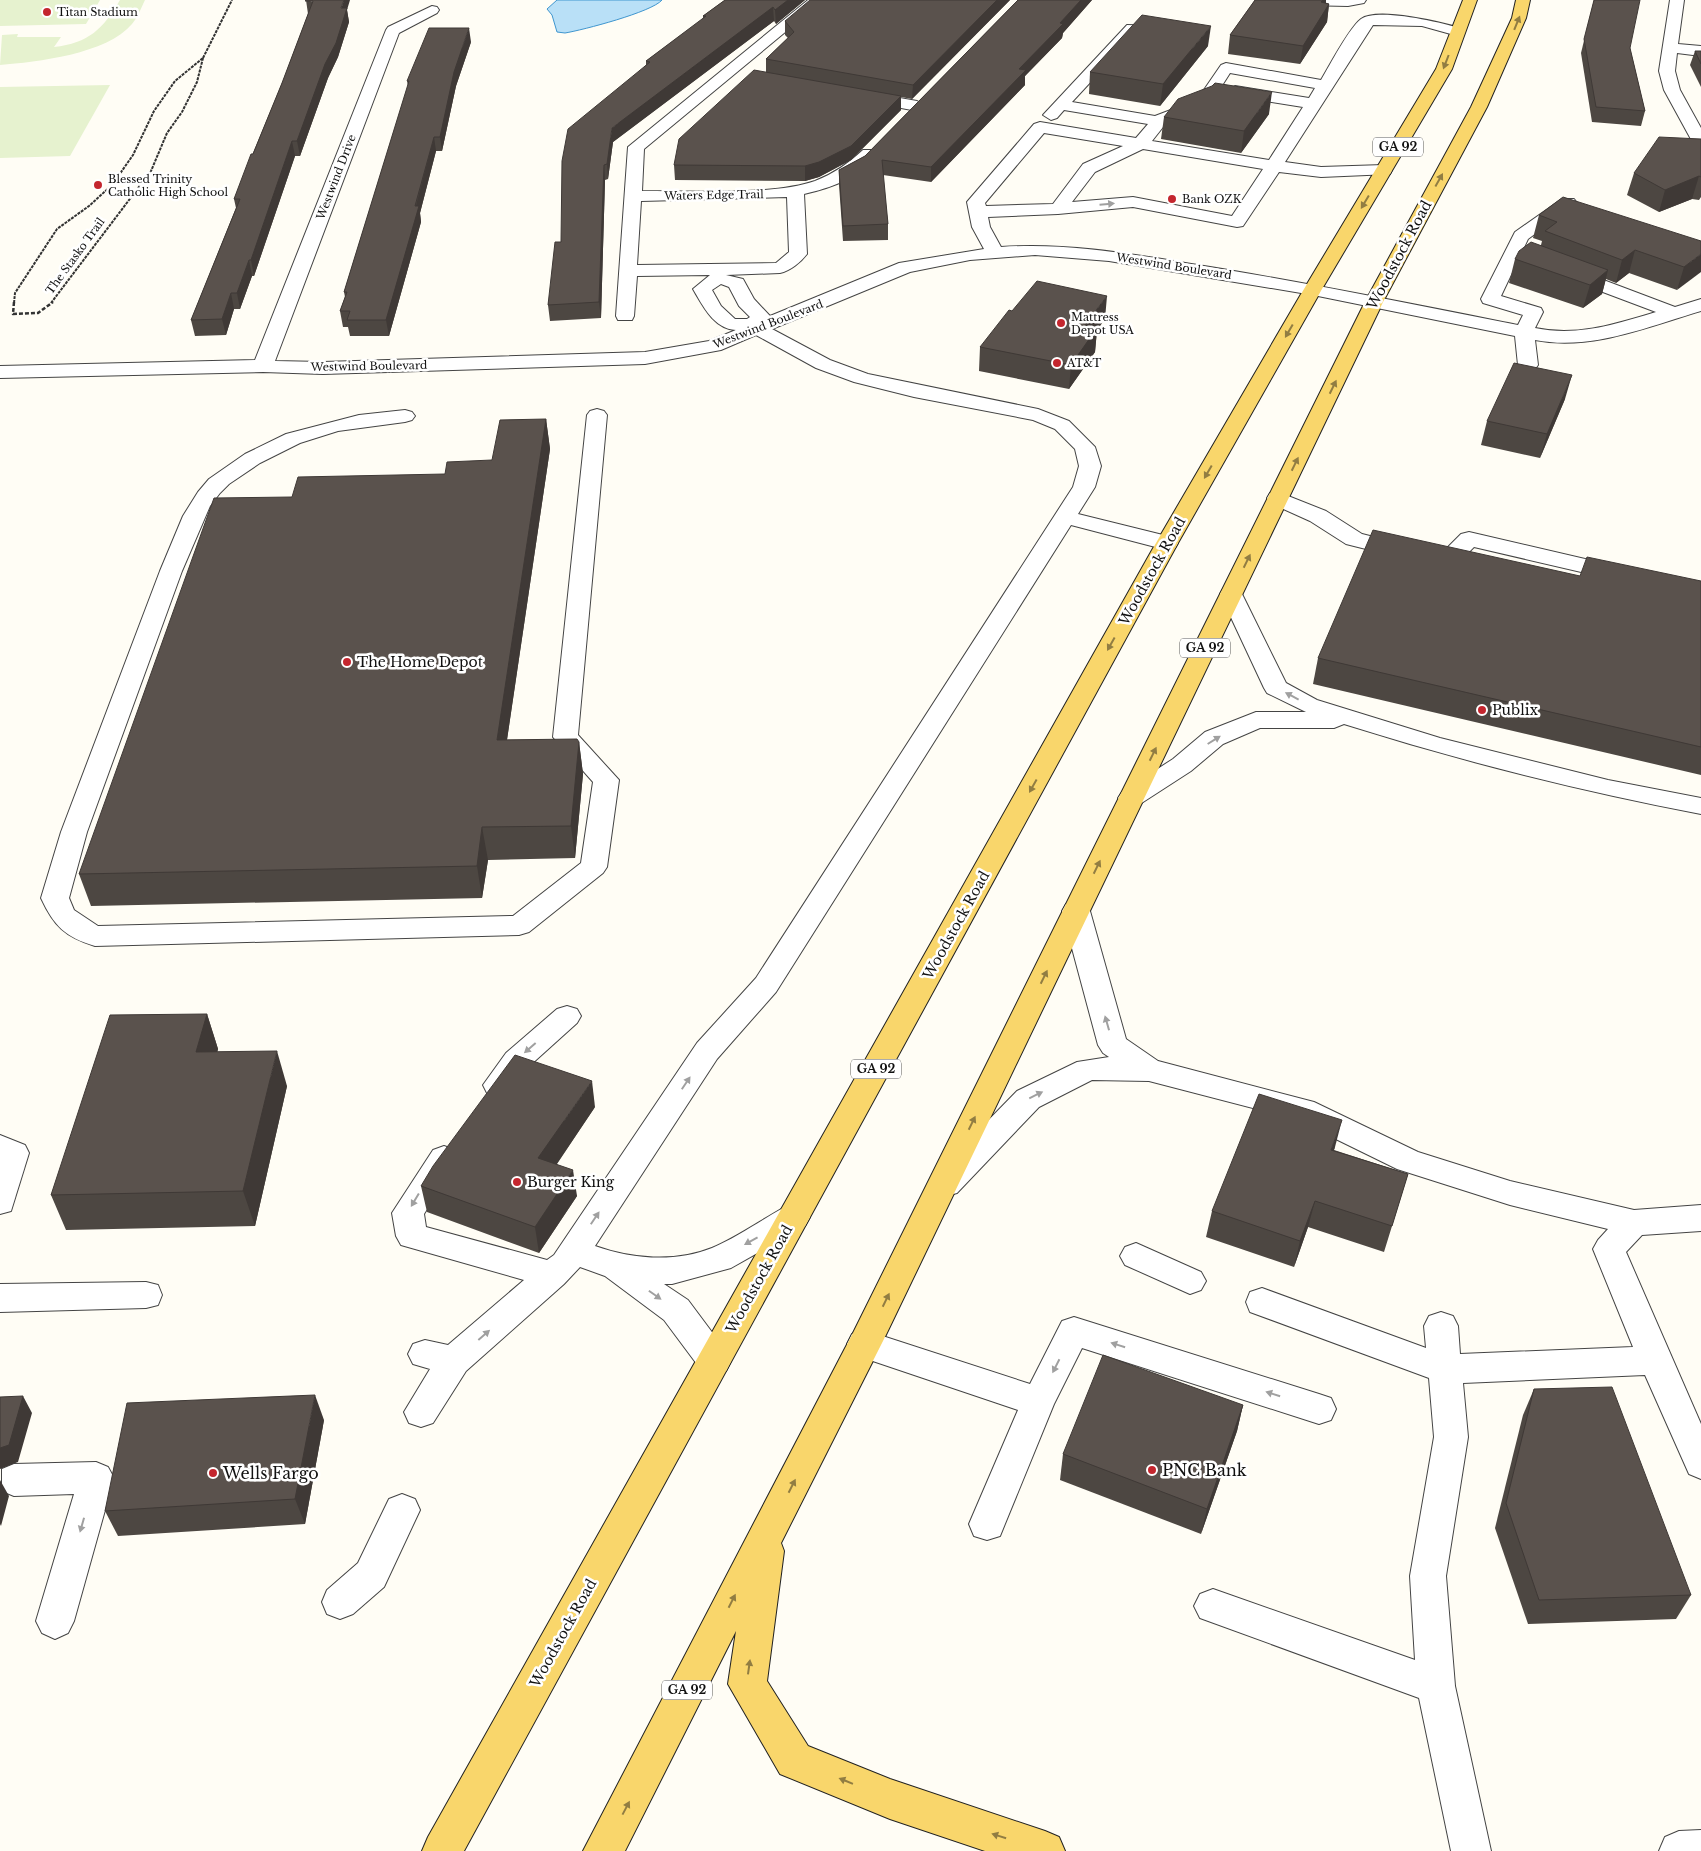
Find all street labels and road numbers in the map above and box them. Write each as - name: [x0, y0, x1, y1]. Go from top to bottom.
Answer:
- street label: Westwind Drive: [313, 132, 359, 223]
- road number: GA 92: [1373, 138, 1423, 156]
- street label: Waters Edge Trail: [663, 187, 764, 203]
- street label: Woodstock Road: [1362, 197, 1436, 314]
- street label: The Stasko Trail: [43, 215, 108, 297]
- street label: Westwind Boulevard: [1114, 250, 1233, 282]
- street label: Westwind Boulevard: [710, 296, 826, 352]
- street label: Westwind Boulevard: [309, 358, 428, 374]
- street label: Woodstock Road: [1114, 513, 1189, 629]
- road number: GA 92: [1180, 638, 1230, 658]
- street label: Woodstock Road: [918, 867, 993, 983]
- road number: GA 92: [851, 1060, 901, 1078]
- street label: Woodstock Road: [721, 1221, 796, 1337]
- street label: Woodstock Road: [525, 1575, 600, 1691]
- road number: GA 92: [662, 1680, 712, 1700]

